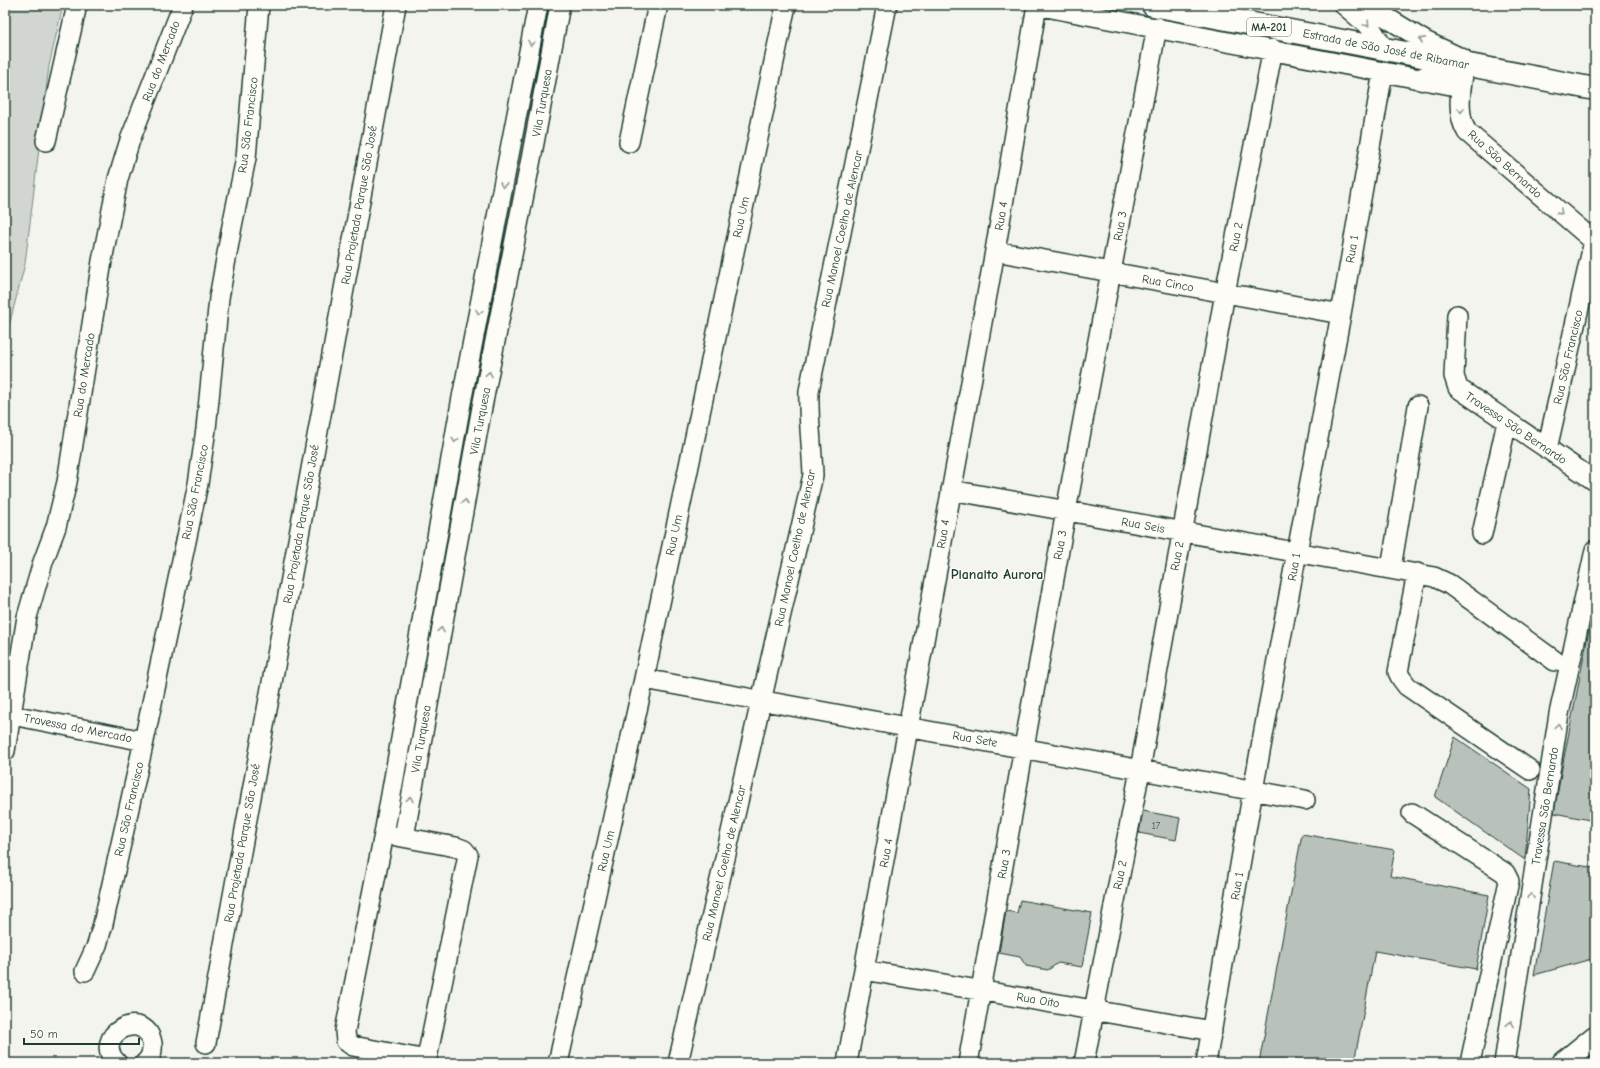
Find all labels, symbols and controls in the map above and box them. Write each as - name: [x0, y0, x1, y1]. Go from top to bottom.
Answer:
- road number: MA-201: [1247, 18, 1291, 36]
- street label: Rua do Mercado: [139, 19, 183, 103]
- one-way arrow: [1362, 19, 1370, 27]
- street label: Estrada de São José de Ribamar: [1302, 26, 1470, 72]
- one-way arrow: [1419, 37, 1426, 44]
- one-way arrow: [527, 40, 535, 46]
- street label: Vila Turquesa: [529, 68, 555, 138]
- street label: Rua São Francisco: [235, 76, 261, 174]
- one-way arrow: [1457, 107, 1465, 113]
- street label: Rua Projetada Parque São José: [338, 125, 380, 285]
- street label: Rua São Bernardo: [1465, 127, 1545, 201]
- street label: Rua Manoel Coelho de Alencar: [819, 149, 866, 309]
- one-way arrow: [500, 182, 508, 188]
- street label: Rua Um: [730, 195, 752, 239]
- street label: Rua 4: [992, 200, 1010, 232]
- one-way arrow: [1555, 208, 1563, 215]
- street label: Rua 3: [1111, 210, 1129, 242]
- street label: Rua 2: [1226, 221, 1246, 253]
- street label: Rua 1: [1343, 234, 1361, 264]
- street label: Rua Cinco: [1141, 272, 1195, 294]
- street label: Rua São Francisco: [1550, 308, 1586, 406]
- one-way arrow: [475, 309, 484, 315]
- street label: Rua do Mercado: [70, 332, 98, 418]
- one-way arrow: [484, 371, 493, 377]
- street label: Vila Turquesa: [467, 386, 493, 456]
- street label: Travessa São Bernardo: [1463, 389, 1569, 467]
- one-way arrow: [451, 437, 460, 443]
- street label: Rua São Francisco: [179, 443, 211, 541]
- street label: Rua Projetada Parque São José: [280, 444, 322, 604]
- street label: Rua Manoel Coelho de Alencar: [772, 468, 819, 628]
- one-way arrow: [460, 499, 469, 505]
- street label: Rua Um: [663, 513, 685, 557]
- street label: Rua Seis: [1120, 514, 1166, 536]
- street label: Rua 4: [934, 518, 952, 550]
- street label: Rua 3: [1051, 529, 1069, 561]
- street label: Rua 2: [1168, 540, 1186, 572]
- street label: Rua 1: [1285, 552, 1303, 582]
- district label: Planalto Aurora: [951, 566, 1043, 583]
- one-way arrow: [436, 626, 445, 633]
- street label: Vila Turquesa: [408, 704, 434, 774]
- street label: Travessa do Mercado: [23, 711, 133, 745]
- one-way arrow: [1553, 723, 1561, 729]
- street label: Rua Sete: [952, 728, 998, 750]
- street label: Travessa São Bernardo: [1529, 746, 1561, 866]
- street label: Rua São Francisco: [111, 760, 147, 858]
- street label: Rua Projetada Parque São José: [221, 763, 263, 923]
- street label: Rua Manoel Coelho de Alencar: [699, 783, 749, 942]
- one-way arrow: [406, 796, 414, 802]
- house number: 17: [1152, 820, 1161, 832]
- street label: Rua Um: [594, 829, 618, 873]
- street label: Rua 4: [876, 837, 896, 869]
- street label: Rua 3: [995, 848, 1013, 880]
- street label: Rua 2: [1110, 859, 1130, 891]
- street label: Rua 1: [1228, 871, 1246, 901]
- one-way arrow: [1526, 893, 1535, 899]
- street label: Rua Oito: [1015, 989, 1061, 1011]
- scale bar: [24, 1020, 139, 1046]
- one-way arrow: [1505, 1021, 1514, 1028]
- text: 50 m: [30, 1027, 58, 1041]

